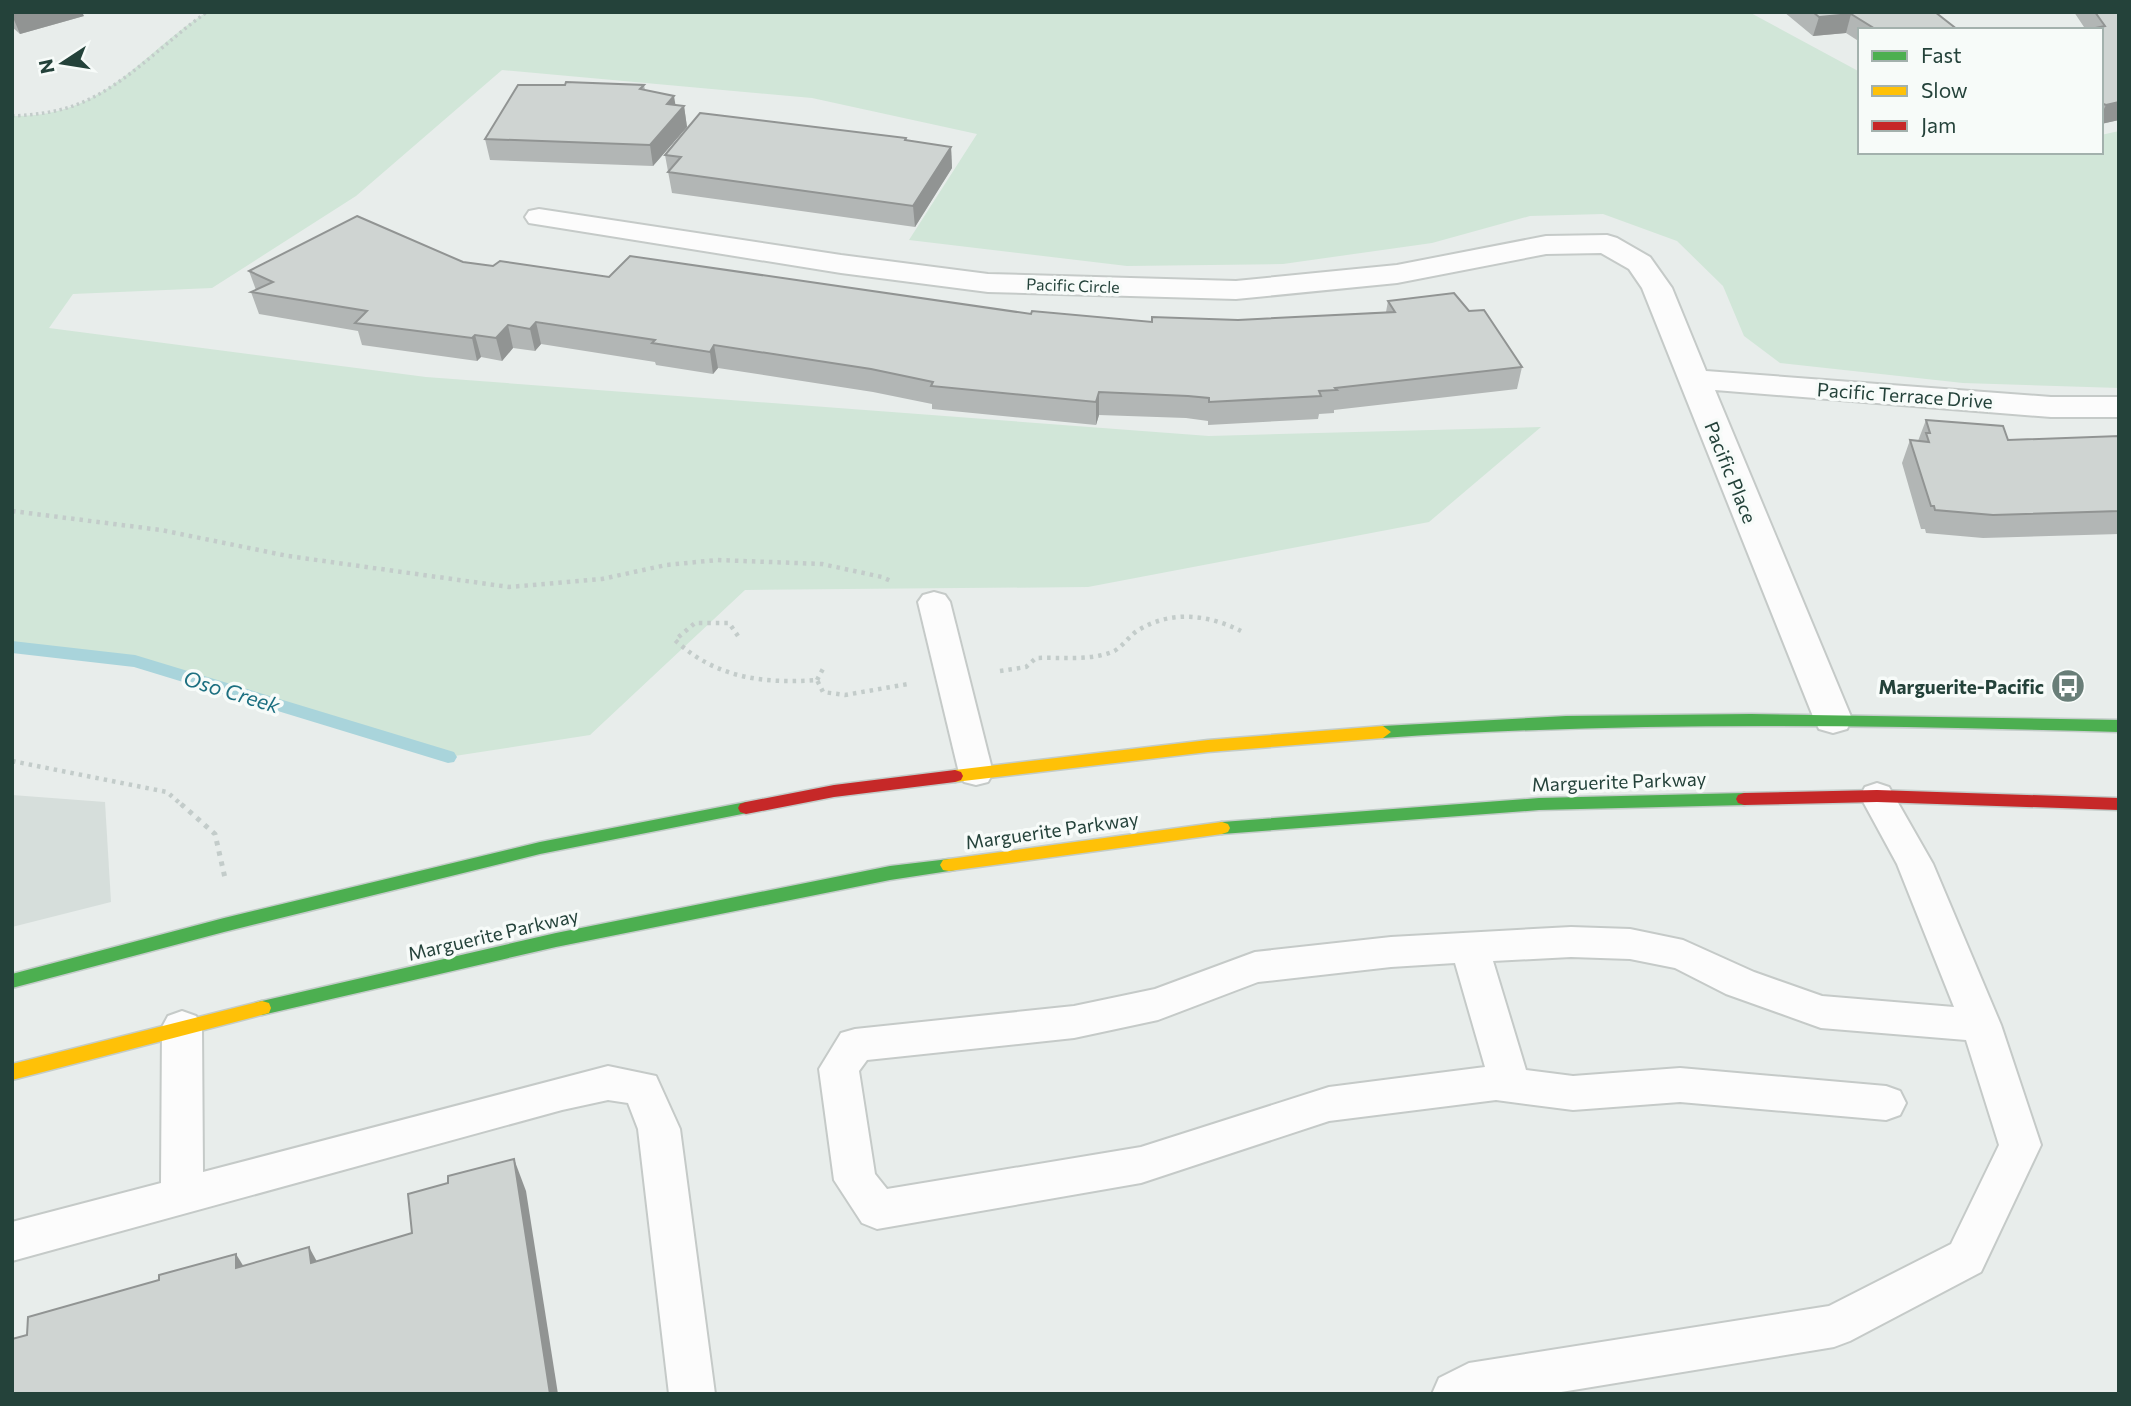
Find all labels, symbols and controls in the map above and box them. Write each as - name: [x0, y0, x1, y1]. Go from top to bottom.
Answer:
- north arrow: [28, 28, 98, 98]
- legend: [1858, 28, 2103, 154]
- text: Fast: [1921, 42, 1962, 67]
- text: N: [33, 57, 59, 76]
- text: Slow: [1921, 77, 1968, 102]
- text: Jam: [1921, 112, 1956, 137]
- street label: Pacific Circle: [1026, 274, 1120, 296]
- street label: Pacific Terrace Drive: [1816, 377, 1994, 413]
- street label: Pacific Place: [1700, 418, 1762, 526]
- water label: Oso Creek: [181, 665, 284, 718]
- bus stop icon: Marguerite-Pacific: [2049, 667, 2087, 705]
- place label: Marguerite-Pacific: [1878, 675, 2044, 698]
- street label: Marguerite Parkway: [1531, 766, 1707, 796]
- street label: Marguerite Parkway: [964, 806, 1140, 854]
- street label: Marguerite Parkway: [405, 903, 581, 965]

